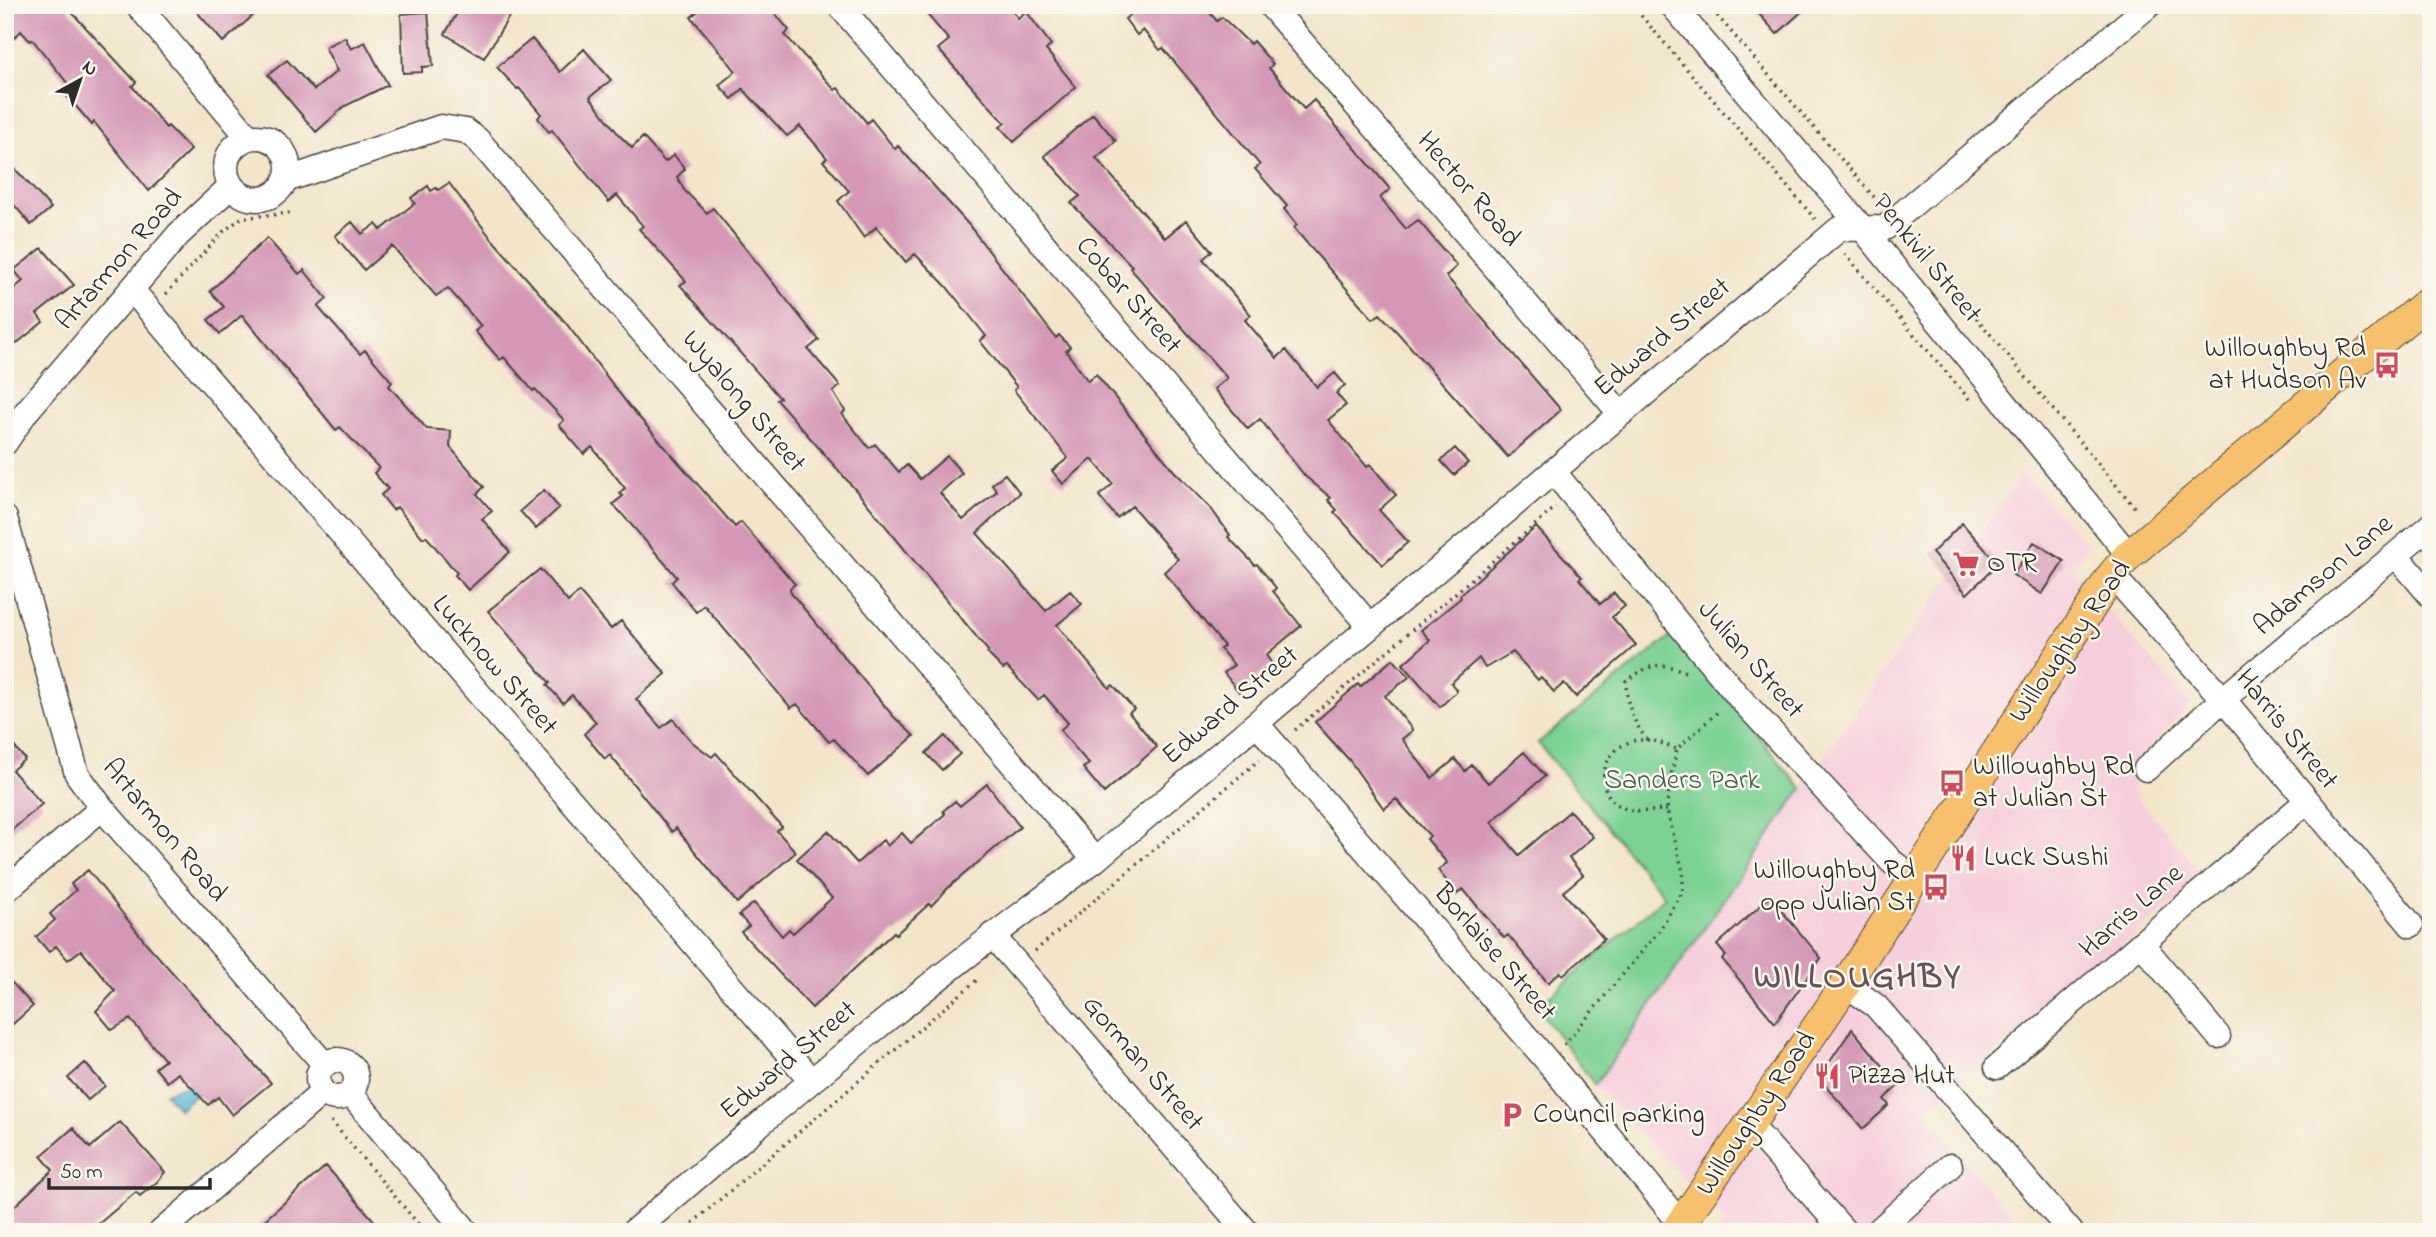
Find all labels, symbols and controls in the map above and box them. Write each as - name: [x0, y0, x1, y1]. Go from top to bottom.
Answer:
- north arrow: [46, 46, 116, 116]
- text: N: [76, 54, 103, 83]
- street label: Hector Road: [1406, 123, 1530, 257]
- street label: Artarmon Road: [46, 180, 194, 340]
- street label: Penkivil Street: [1861, 185, 1991, 333]
- street label: Cobar Street: [1065, 228, 1191, 364]
- street label: Edward Street: [1585, 268, 1741, 408]
- street label: Wyalong Street: [671, 322, 815, 482]
- place label: Willoughby Rd at Hudson Av: [2205, 329, 2366, 402]
- bus stop icon: Willoughby Rd at Hudson Av: [2372, 350, 2402, 380]
- street label: Adamson Lane: [2245, 505, 2403, 647]
- place label: OTR: [1987, 544, 2037, 585]
- supermarket icon: OTR: [1951, 549, 1981, 579]
- street label: Willoughby Road: [1999, 552, 2143, 732]
- street label: Lucknow Street: [421, 586, 567, 746]
- street label: Julian Street: [1687, 592, 1813, 728]
- street label: Edward Street: [1153, 636, 1309, 776]
- street label: Harris Street: [2224, 661, 2348, 799]
- place label: Willoughby Rd at Julian St: [1973, 747, 2135, 820]
- street label: Artarmon Road: [91, 750, 237, 912]
- park label: Sanders Park: [1604, 761, 1761, 802]
- bus stop icon: Willoughby Rd at Julian St: [1937, 768, 1967, 798]
- place label: Luck Sushi: [1984, 838, 2109, 879]
- restaurant icon: Luck Sushi: [1948, 843, 1978, 873]
- place label: Willoughby Rd opp Julian St: [1754, 851, 1915, 924]
- street label: Harris Lane: [2071, 855, 2194, 969]
- bus stop icon: Willoughby Rd opp Julian St: [1921, 872, 1951, 902]
- street label: Borlaise Street: [1422, 874, 1566, 1031]
- district label: WILLOUGHBY: [1754, 953, 1962, 1004]
- street label: Gorman Street: [1071, 987, 1213, 1141]
- street label: Edward Street: [711, 991, 867, 1131]
- street label: Willoughby Road: [1687, 1023, 1828, 1205]
- place label: Pizza Hut: [1848, 1056, 1955, 1097]
- restaurant icon: Pizza Hut: [1812, 1061, 1842, 1091]
- place label: Council parking: [1533, 1095, 1705, 1136]
- parking icon: Council parking: [1497, 1100, 1527, 1130]
- scale bar: [49, 1146, 210, 1190]
- text: 50 m: [60, 1158, 103, 1188]

